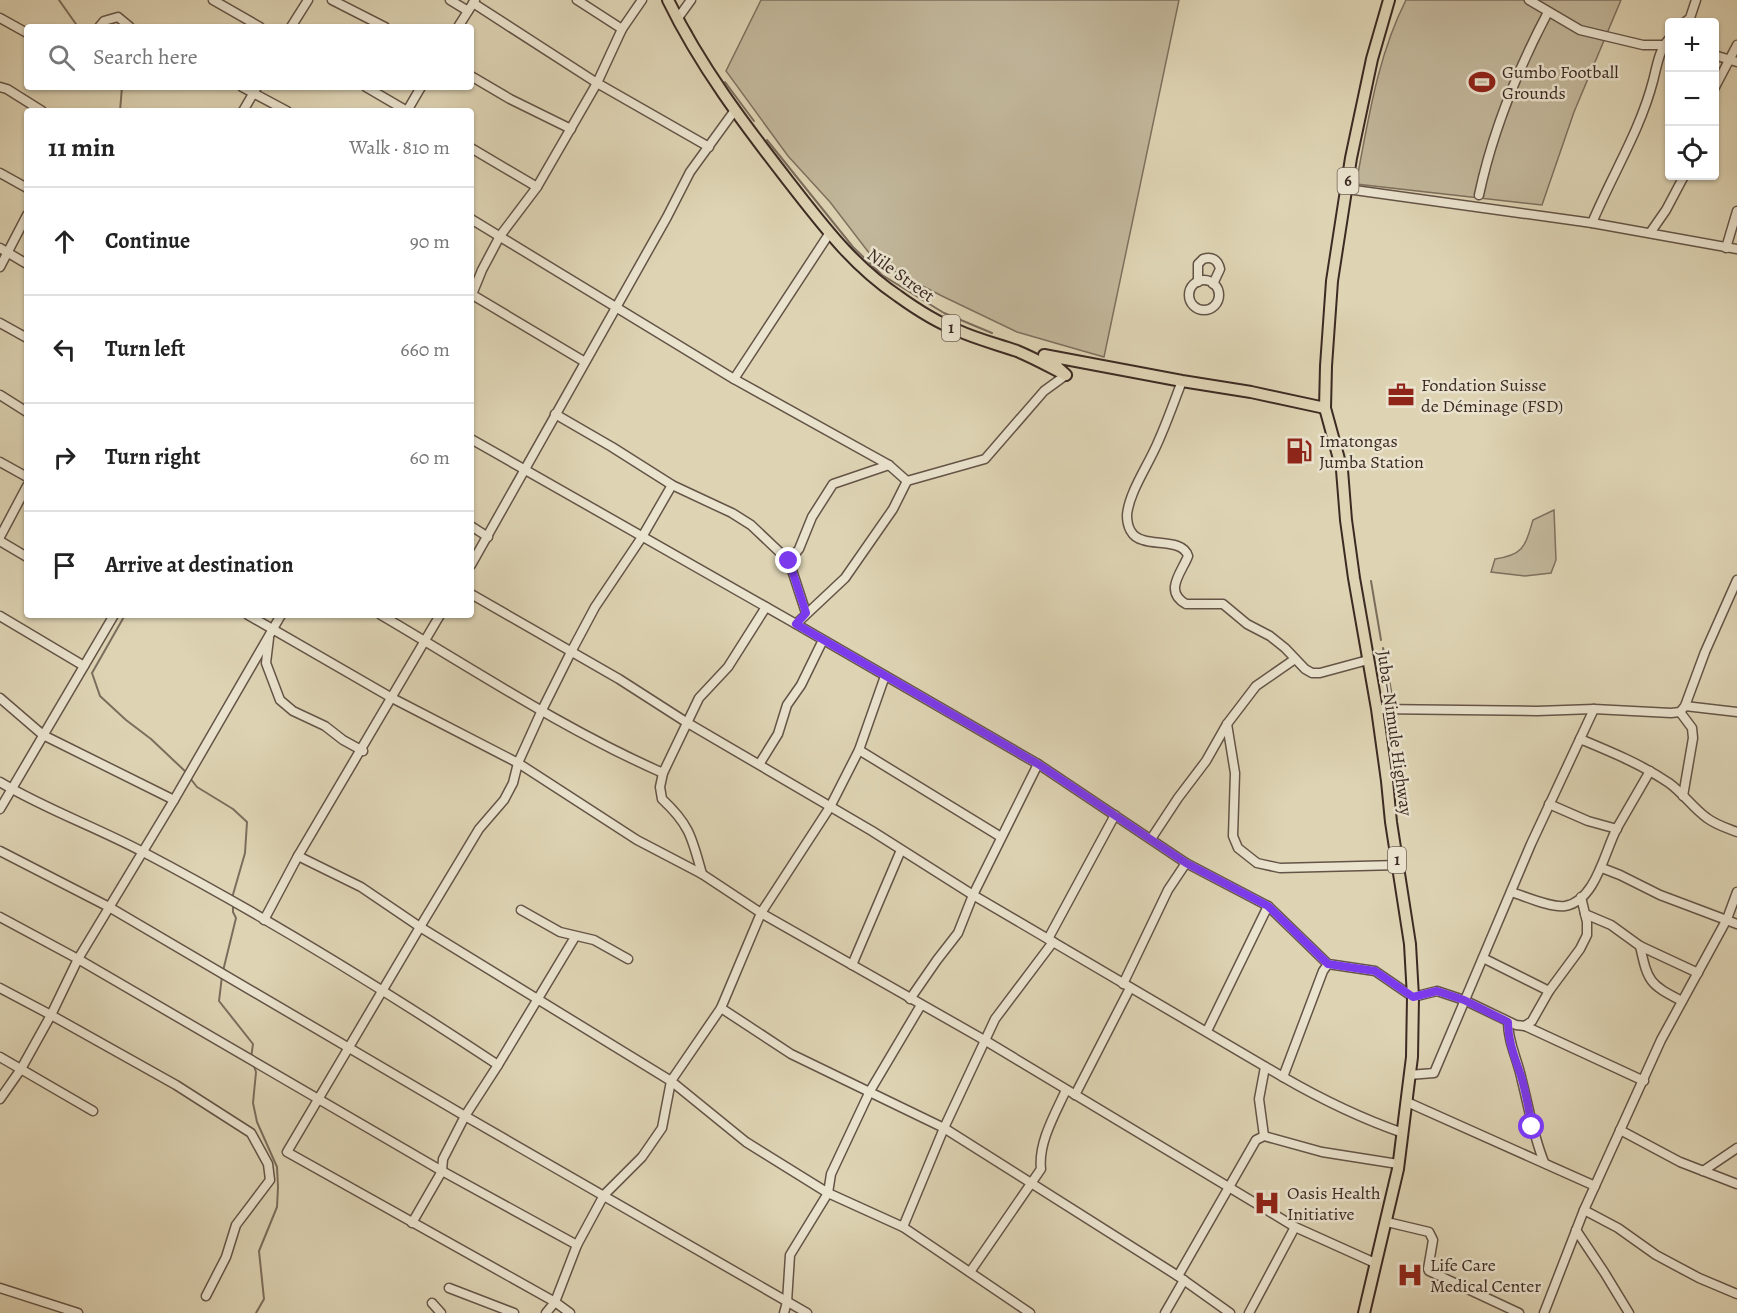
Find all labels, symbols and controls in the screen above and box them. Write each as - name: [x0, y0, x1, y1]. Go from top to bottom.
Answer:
- map controls: [1665, 18, 1719, 180]
- button: +: [1665, 18, 1719, 72]
- search box: [24, 24, 474, 90]
- icon: search: [45, 41, 78, 74]
- text: Search here: [93, 42, 198, 72]
- place label: Gumbo Football Grounds: [1502, 60, 1619, 105]
- sports icon: Gumbo Football Grounds: [1467, 67, 1497, 97]
- button: −: [1665, 72, 1719, 126]
- button: locate: [1665, 126, 1719, 180]
- text: 11 min: [48, 130, 115, 165]
- text: Walk · 810 m: [349, 134, 450, 161]
- road number: 6: [1338, 168, 1358, 194]
- icon: ahead: [48, 225, 81, 258]
- text: Continue: [105, 226, 190, 256]
- text: 90 m: [410, 228, 450, 255]
- street label: Nile Street: [862, 242, 940, 308]
- road number: 1: [942, 315, 960, 341]
- icon: left: [48, 333, 81, 366]
- text: Turn left: [105, 334, 185, 364]
- text: 660 m: [400, 336, 450, 363]
- place label: Fondation Suisse de Déminage (FSD): [1421, 373, 1563, 418]
- office icon: Fondation Suisse de Déminage (FSD): [1386, 380, 1416, 410]
- place label: Imatongas Jumba Station: [1319, 429, 1424, 474]
- fuel station icon: Imatongas Jumba Station: [1284, 436, 1314, 466]
- icon: right: [48, 441, 81, 474]
- text: Turn right: [105, 442, 201, 472]
- text: 60 m: [410, 444, 450, 471]
- route end: [775, 547, 801, 573]
- icon: arrive: [48, 549, 81, 582]
- text: Arrive at destination: [105, 550, 294, 580]
- street label: Juba–Nimule Highway: [1372, 649, 1419, 818]
- road number: 1: [1388, 847, 1406, 873]
- route start: [1518, 1113, 1544, 1139]
- place label: Oasis Health Initiative: [1287, 1181, 1381, 1226]
- hospital icon: Oasis Health Initiative: [1252, 1188, 1282, 1218]
- place label: Life Care Medical Center: [1430, 1253, 1541, 1298]
- hospital icon: Life Care Medical Center: [1395, 1260, 1425, 1290]

